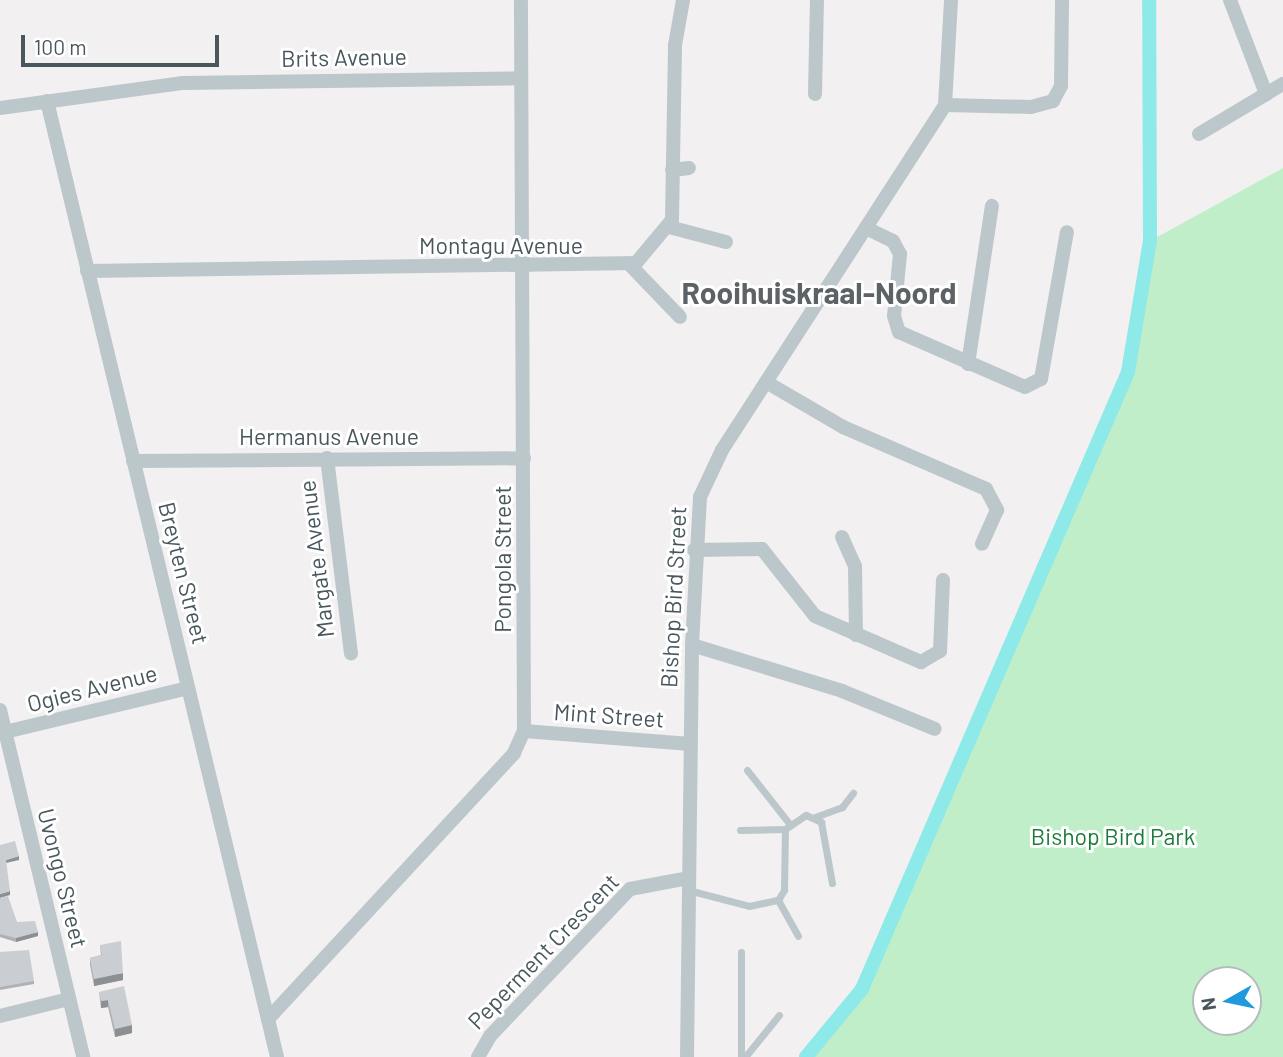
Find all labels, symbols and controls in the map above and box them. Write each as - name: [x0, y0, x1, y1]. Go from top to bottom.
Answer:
- scale bar: [24, 21, 222, 65]
- text: 100 m: [34, 34, 87, 59]
- street label: Brits Avenue: [281, 42, 407, 72]
- street label: Montagu Avenue: [419, 231, 583, 259]
- district label: Rooihuiskraal-Noord: [682, 274, 956, 310]
- street label: Hermanus Avenue: [239, 422, 419, 450]
- street label: Margate Avenue: [293, 479, 339, 639]
- street label: Pongola Street: [488, 485, 516, 633]
- street label: Breyten Street: [153, 499, 215, 647]
- street label: Bishop Bird Street: [654, 505, 692, 689]
- street label: Ogies Avenue: [24, 659, 160, 717]
- street label: Mint Street: [553, 697, 665, 733]
- street label: Uvongo Street: [32, 805, 94, 951]
- park label: Bishop Bird Park: [1031, 822, 1195, 850]
- street label: Peperment Crescent: [462, 868, 624, 1034]
- north arrow: [1192, 966, 1262, 1036]
- text: N: [1195, 996, 1220, 1012]

